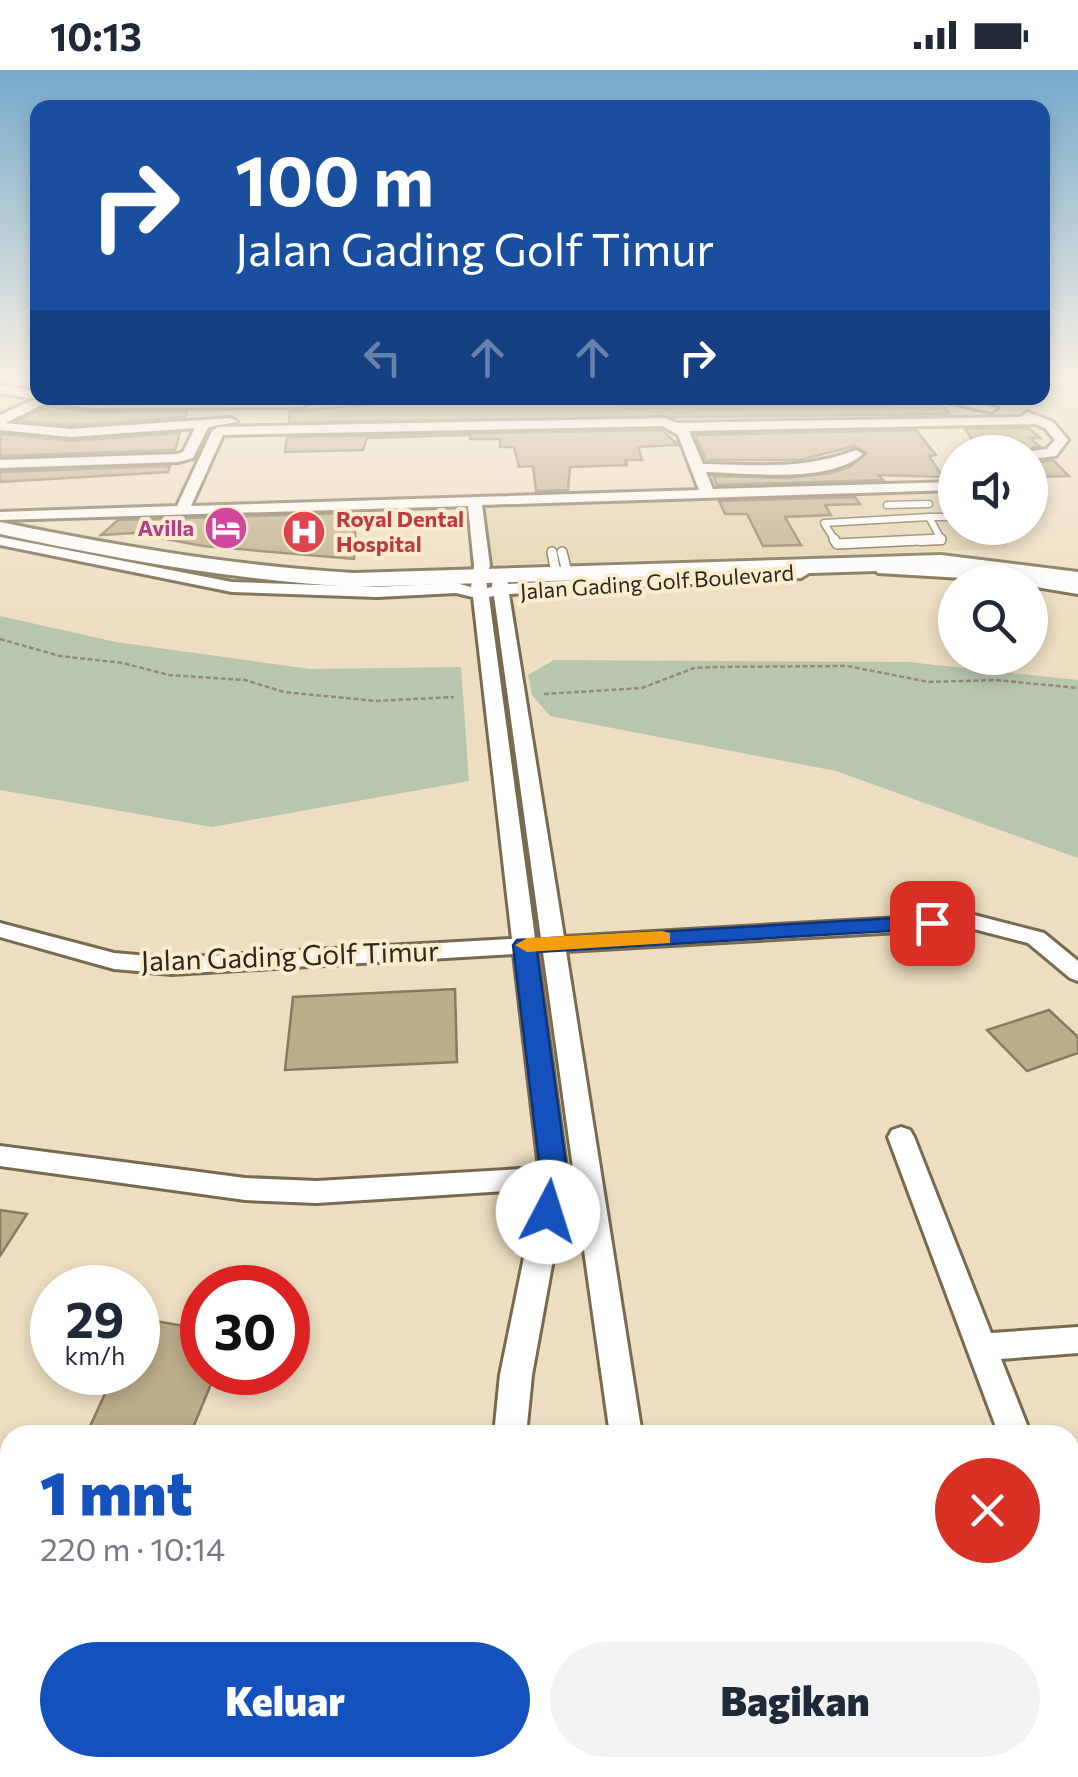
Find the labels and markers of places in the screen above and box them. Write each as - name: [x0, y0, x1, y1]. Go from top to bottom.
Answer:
- hotel icon: Avilla: [203, 505, 249, 551]
- place label: Royal Dental Hospital: [336, 505, 464, 557]
- hospital icon: Royal Dental Hospital: [281, 509, 327, 555]
- place label: Avilla: [138, 514, 194, 541]
- pin: [890, 881, 975, 966]

